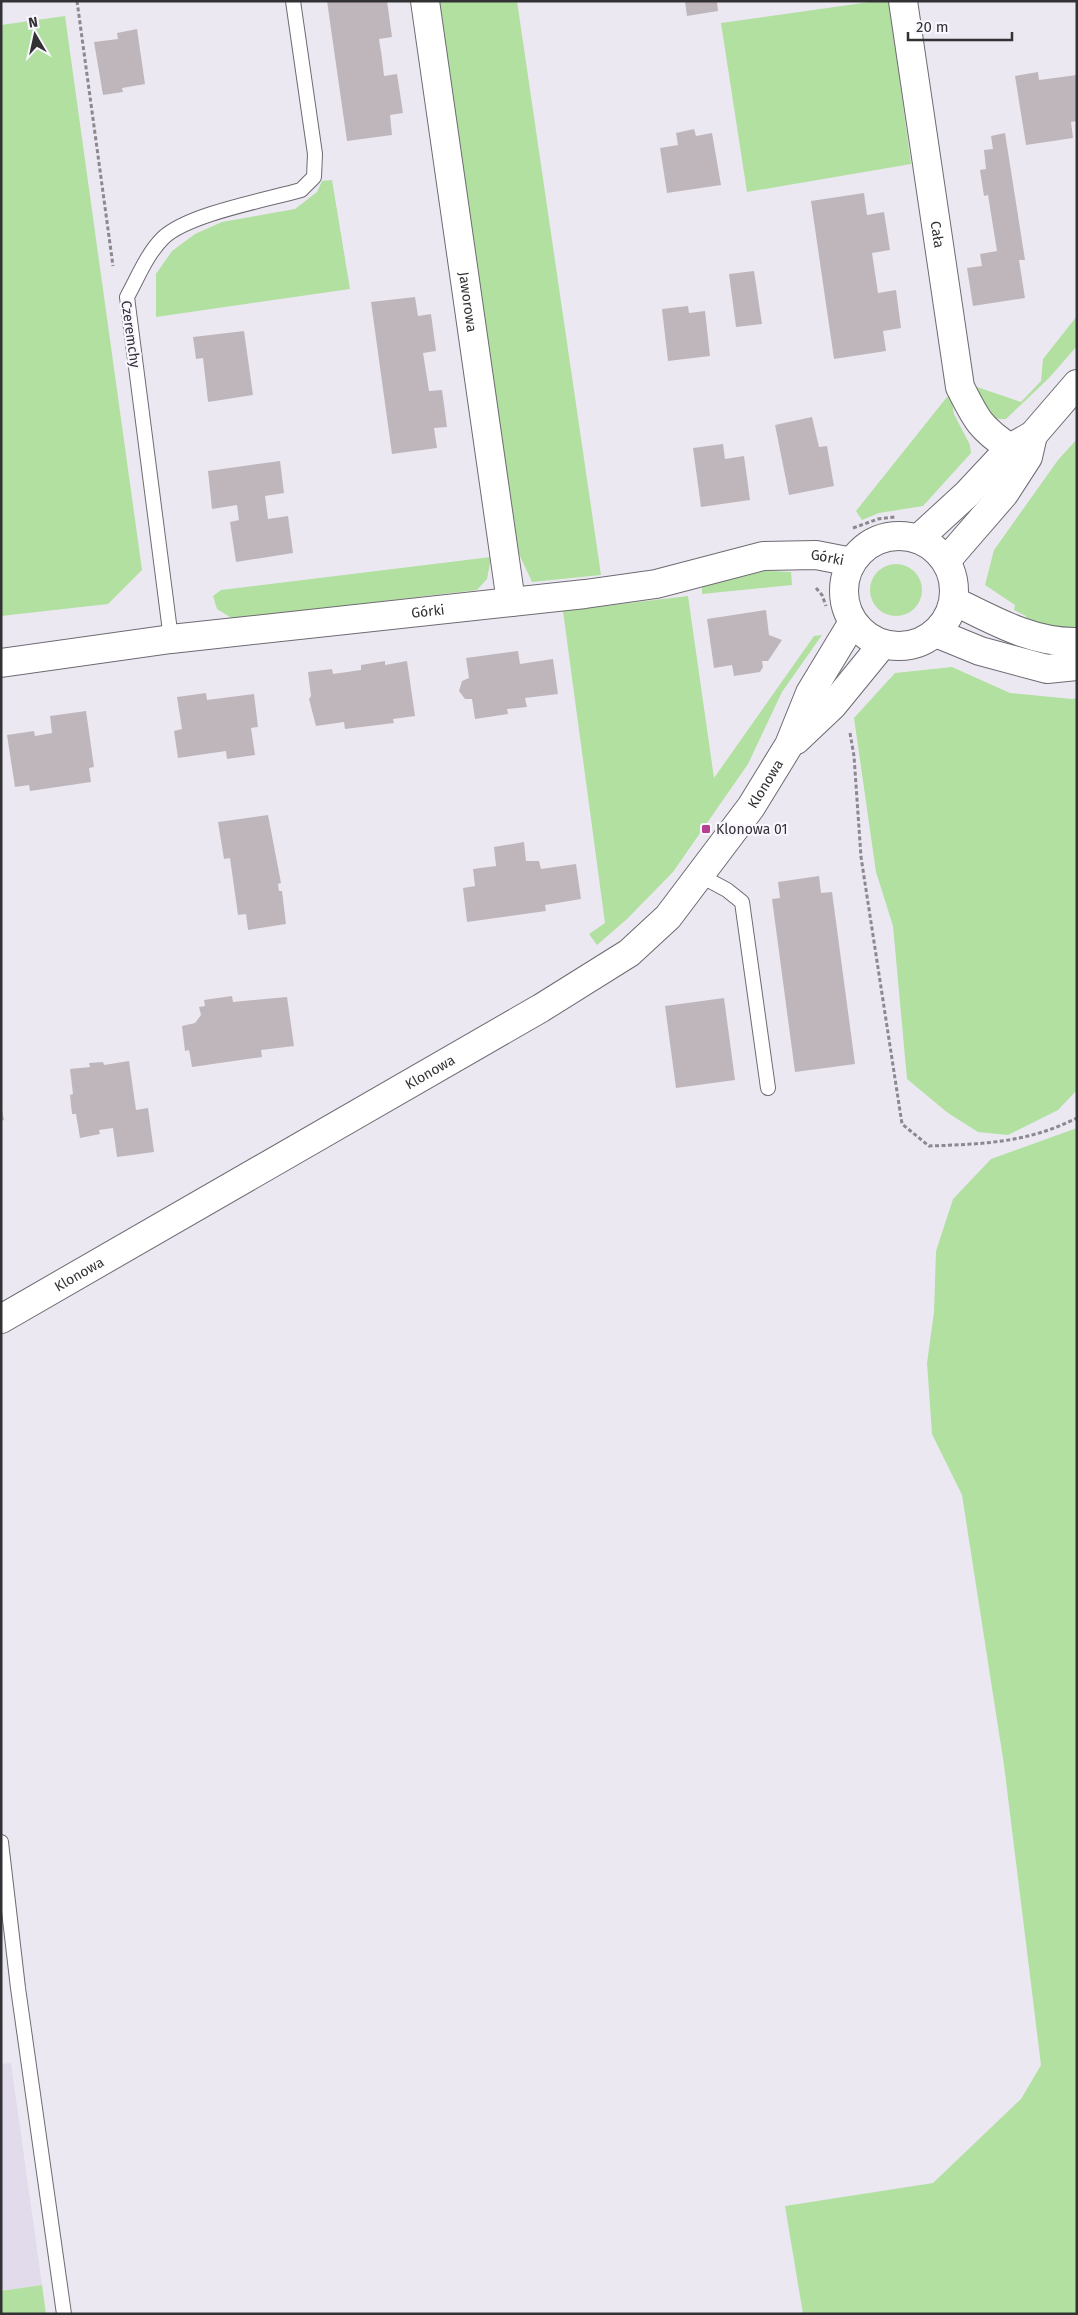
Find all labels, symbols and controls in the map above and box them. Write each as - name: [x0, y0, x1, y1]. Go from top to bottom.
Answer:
- north arrow: [10, 10, 60, 60]
- scale bar: [908, 10, 1012, 42]
- text: N: [27, 14, 39, 32]
- text: 20 m: [916, 18, 949, 36]
- street label: Cała: [927, 220, 947, 249]
- street label: Jaworowa: [455, 271, 480, 333]
- street label: Czeremchy: [117, 299, 144, 369]
- street label: Górki: [811, 547, 845, 569]
- street label: Górki: [410, 601, 445, 622]
- street label: Klonowa: [744, 756, 787, 812]
- place label: Klonowa 01: [716, 821, 788, 838]
- marker: Klonowa 01: [700, 823, 712, 835]
- street label: Klonowa: [402, 1051, 458, 1093]
- street label: Klonowa: [51, 1254, 107, 1295]

